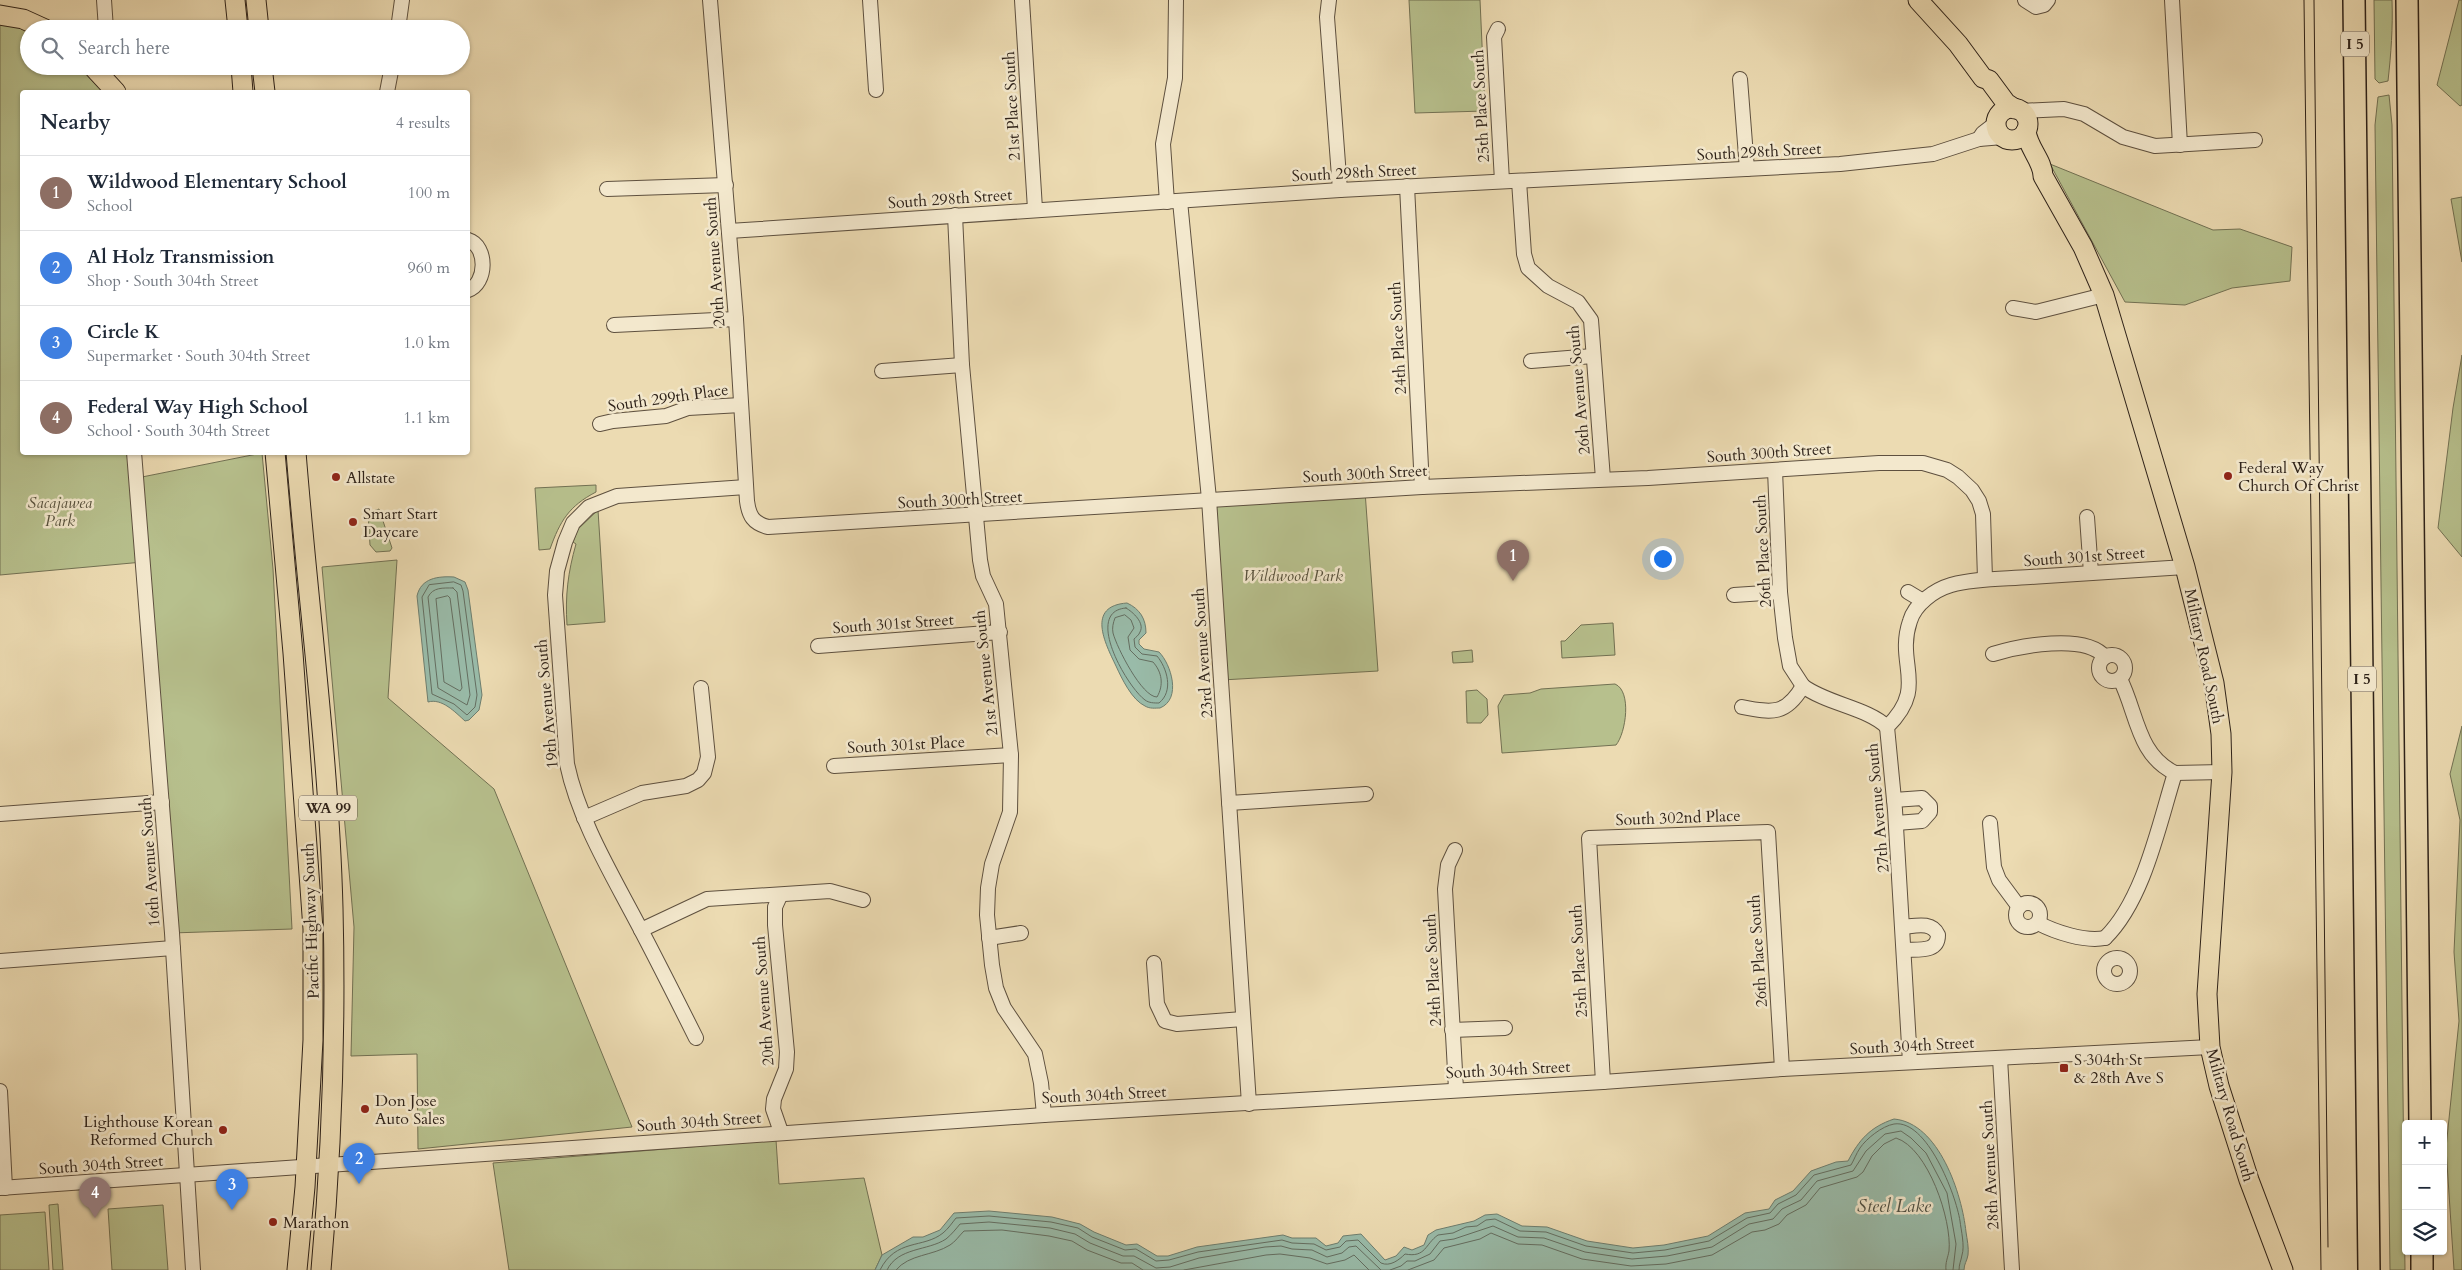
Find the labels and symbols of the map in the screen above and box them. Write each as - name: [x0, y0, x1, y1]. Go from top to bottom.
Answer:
- road number: I 5: [2341, 32, 2369, 56]
- street label: 25th Place South: [1467, 49, 1495, 163]
- street label: 21st Place South: [998, 50, 1026, 161]
- street label: South 298th Street: [1696, 138, 1822, 166]
- street label: South 298th Street: [1291, 159, 1417, 187]
- street label: South 298th Street: [887, 184, 1013, 214]
- street label: 20th Avenue South: [699, 196, 731, 328]
- street label: 24th Place South: [1384, 281, 1412, 395]
- street label: 26th Avenue South: [1562, 324, 1596, 456]
- street label: South 299th Place: [607, 379, 730, 417]
- street label: South 300th Street: [1706, 438, 1832, 468]
- place label: Federal Way Church Of Christ: [2238, 457, 2359, 497]
- street label: South 300th Street: [1302, 460, 1428, 488]
- place label: Allstate: [346, 467, 395, 489]
- marker: Federal Way Church Of Christ: [2222, 470, 2234, 482]
- marker: Allstate: [330, 471, 342, 483]
- street label: South 300th Street: [897, 486, 1023, 514]
- park label: Sacajawea Park: [28, 492, 92, 532]
- street label: 26th Place South: [1749, 494, 1777, 608]
- place label: Smart Start Daycare: [363, 503, 438, 543]
- marker: Smart Start Daycare: [347, 516, 359, 528]
- pin: 1: [1497, 540, 1529, 581]
- street label: South 301st Street: [2023, 542, 2145, 572]
- your location: [1650, 546, 1676, 572]
- park label: Wildwood Park: [1243, 565, 1343, 587]
- street label: 23rd Avenue South: [1187, 587, 1219, 719]
- street label: Military Road South: [2179, 587, 2229, 726]
- street label: South 301st Street: [832, 609, 954, 639]
- street label: 21st Avenue South: [968, 609, 1004, 737]
- street label: 19th Avenue South: [530, 638, 564, 770]
- road number: I 5: [2348, 666, 2376, 692]
- street label: South 301st Place: [847, 731, 965, 759]
- street label: 27th Avenue South: [1861, 742, 1895, 874]
- street label: 16th Avenue South: [134, 796, 166, 928]
- road number: WA 99: [299, 796, 357, 820]
- street label: South 302nd Place: [1615, 805, 1741, 831]
- street label: Pacific Highway South: [297, 842, 325, 999]
- street label: 26th Place South: [1743, 894, 1773, 1008]
- street label: 25th Place South: [1565, 904, 1593, 1018]
- street label: 24th Place South: [1419, 913, 1447, 1027]
- street label: 20th Avenue South: [748, 935, 780, 1067]
- street label: South 304th Street: [1849, 1032, 1975, 1060]
- street label: Military Road South: [2201, 1046, 2260, 1185]
- place label: S 304th St & 28th Ave S: [2074, 1049, 2164, 1089]
- street label: South 304th Street: [1445, 1056, 1571, 1084]
- marker: S 304th St & 28th Ave S: [2058, 1062, 2070, 1074]
- street label: South 304th Street: [1041, 1081, 1167, 1109]
- place label: Don Jose Auto Sales: [375, 1090, 445, 1130]
- street label: 28th Avenue South: [1976, 1099, 2004, 1230]
- marker: Don Jose Auto Sales: [359, 1103, 371, 1115]
- street label: South 304th Street: [636, 1107, 762, 1137]
- place label: Lighthouse Korean Reformed Church: [83, 1111, 213, 1151]
- marker: Lighthouse Korean Reformed Church: [217, 1124, 229, 1136]
- pin: 2: [343, 1143, 375, 1184]
- street label: South 304th Street: [38, 1150, 164, 1180]
- pin: 3: [216, 1169, 248, 1210]
- pin: 4: [79, 1177, 111, 1218]
- water label: Steel Lake: [1857, 1194, 1932, 1219]
- place label: Marathon: [283, 1212, 349, 1234]
- marker: Marathon: [267, 1216, 279, 1228]

